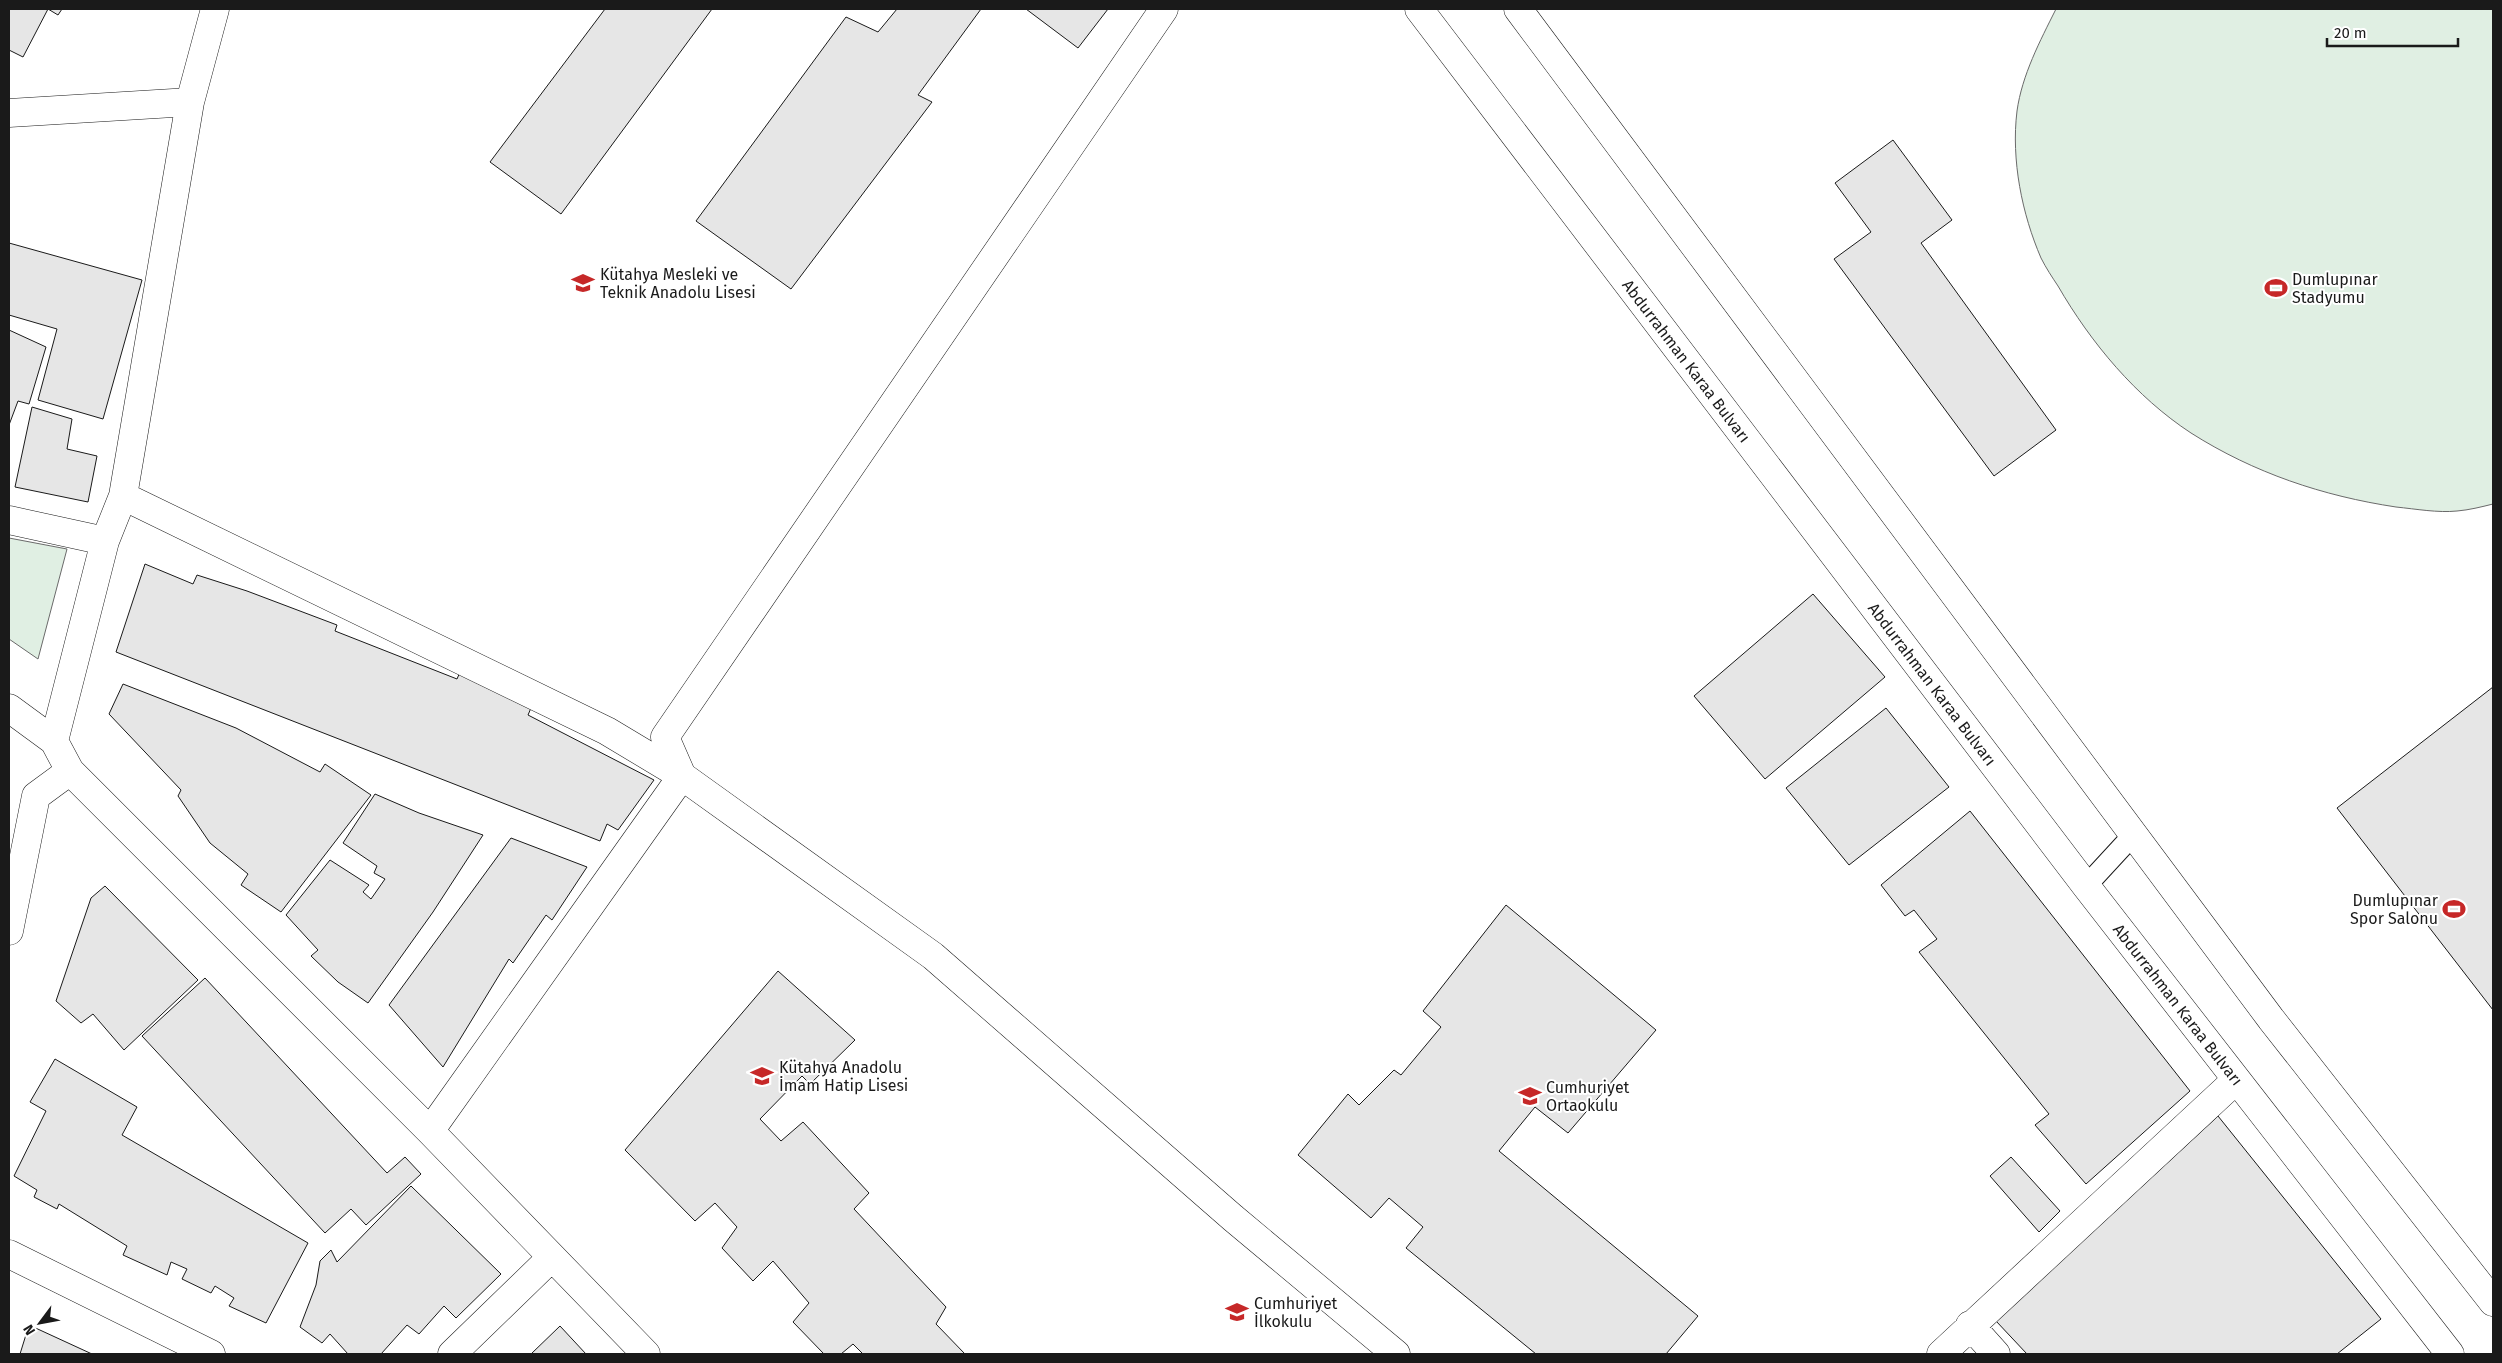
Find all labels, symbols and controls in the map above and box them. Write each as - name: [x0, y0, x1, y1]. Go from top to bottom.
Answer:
- scale bar: [2327, 15, 2458, 47]
- text: 20 m: [2334, 24, 2367, 42]
- place label: Kütahya Mesleki ve Teknik Anadolu Lisesi: [600, 265, 756, 302]
- school or university icon: Kütahya Mesleki ve Teknik Anadolu Lisesi: [570, 270, 596, 296]
- place label: Dumlupınar Stadyumu: [2292, 270, 2378, 307]
- sports icon: Dumlupınar Stadyumu: [2263, 275, 2289, 301]
- street label: Abdurrahman Karaa Bulvarı: [1618, 276, 1754, 446]
- street label: Abdurrahman Karaa Bulvarı: [1864, 599, 2000, 769]
- place label: Dumlupınar Spor Salonu: [2350, 891, 2439, 928]
- sports icon: Dumlupınar Spor Salonu: [2441, 896, 2467, 922]
- street label: Abdurrahman Karaa Bulvarı: [2109, 920, 2247, 1089]
- place label: Kütahya Anadolu İmam Hatip Lisesi: [779, 1058, 908, 1095]
- school or university icon: Kütahya Anadolu İmam Hatip Lisesi: [749, 1063, 775, 1089]
- place label: Cumhuriyet Ortaokulu: [1546, 1078, 1630, 1115]
- school or university icon: Cumhuriyet Ortaokulu: [1517, 1083, 1543, 1109]
- place label: Cumhuriyet İlkokulu: [1254, 1294, 1338, 1331]
- north arrow: [15, 1298, 65, 1348]
- school or university icon: Cumhuriyet İlkokulu: [1224, 1299, 1250, 1325]
- text: N: [20, 1321, 39, 1338]

